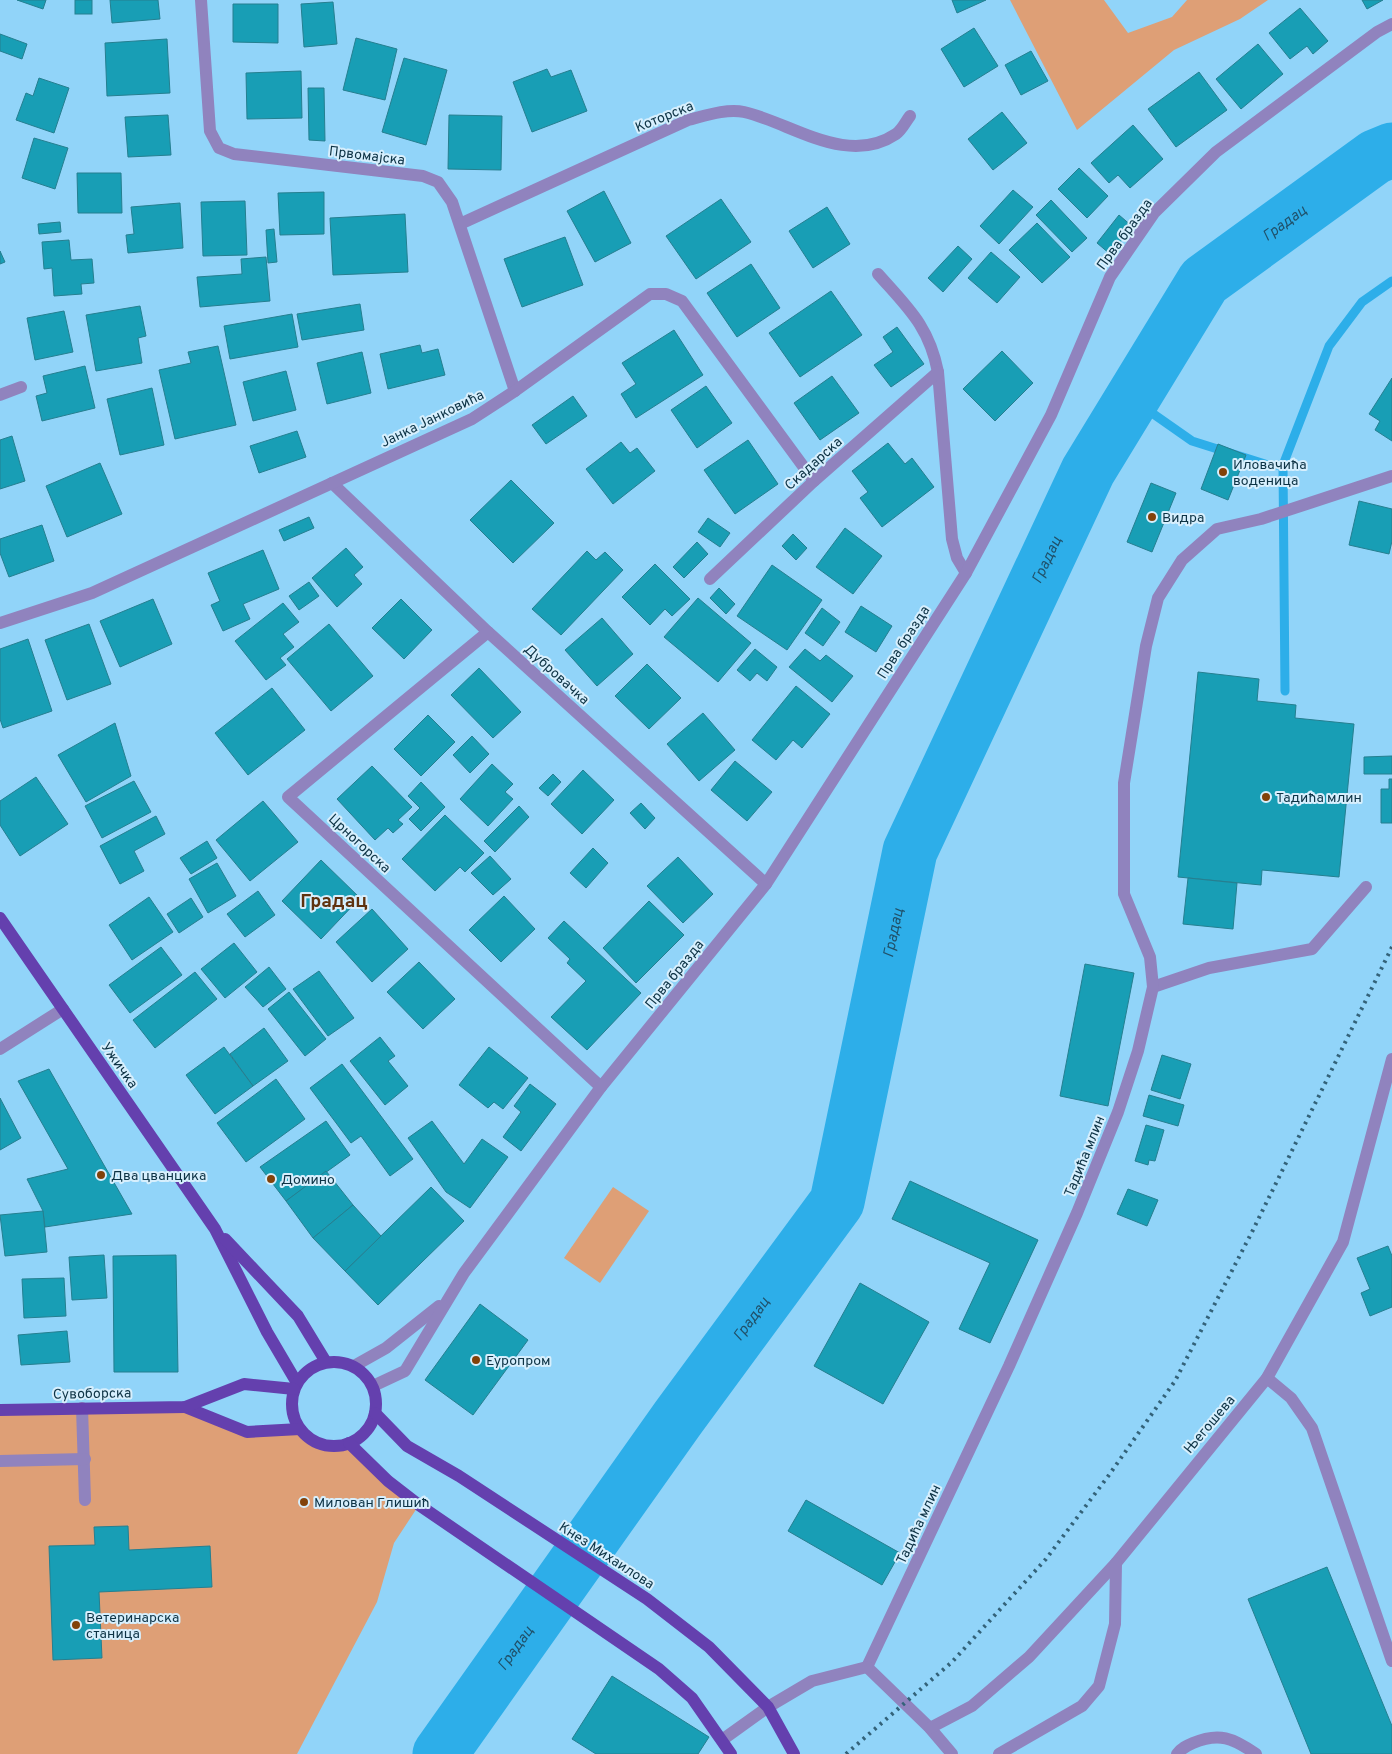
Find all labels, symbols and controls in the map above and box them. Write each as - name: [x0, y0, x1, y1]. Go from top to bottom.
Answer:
- street label: Которска: [633, 98, 696, 137]
- street label: Првомајска: [328, 143, 406, 170]
- street label: Прва бразда: [1094, 196, 1157, 274]
- water label: Градац: [1259, 202, 1311, 246]
- street label: Јанка Јанковића: [378, 387, 487, 452]
- street label: Скадарска: [782, 434, 846, 494]
- place label: Иловачића воденица: [1233, 457, 1307, 490]
- marker: Иловачића воденица: [1217, 466, 1229, 478]
- place label: Видра: [1162, 510, 1204, 527]
- marker: Видра: [1146, 511, 1158, 523]
- water label: Градац: [1029, 534, 1067, 587]
- street label: Прва бразда: [874, 603, 934, 683]
- street label: Дубровачка: [520, 641, 592, 709]
- place label: Тадића млин: [1276, 790, 1362, 807]
- marker: Тадића млин: [1260, 791, 1272, 803]
- street label: Црногорска: [324, 811, 394, 877]
- district label: Градац: [300, 890, 368, 914]
- water label: Градац: [880, 907, 909, 959]
- street label: Прва бразда: [642, 937, 708, 1013]
- street label: Ужичка: [97, 1040, 141, 1092]
- street label: Тадића млин: [1061, 1114, 1109, 1200]
- place label: Два цванцика: [111, 1168, 206, 1185]
- marker: Два цванцика: [95, 1169, 107, 1181]
- place label: Домино: [281, 1172, 335, 1189]
- marker: Домино: [265, 1173, 277, 1185]
- water label: Градац: [730, 1294, 775, 1345]
- place label: Еуропром: [486, 1353, 551, 1370]
- marker: Еуропром: [470, 1354, 482, 1366]
- street label: Сувоборска: [53, 1385, 131, 1404]
- street label: Његошева: [1181, 1392, 1239, 1457]
- street label: Тадића млин: [893, 1482, 945, 1567]
- place label: Милован Глишић: [314, 1495, 430, 1512]
- marker: Милован Глишић: [298, 1496, 310, 1508]
- street label: Кнез Михаилова: [555, 1519, 657, 1593]
- place label: Ветеринарска станица: [86, 1610, 179, 1643]
- marker: Ветеринарска станица: [70, 1619, 82, 1631]
- water label: Градац: [494, 1623, 539, 1675]

